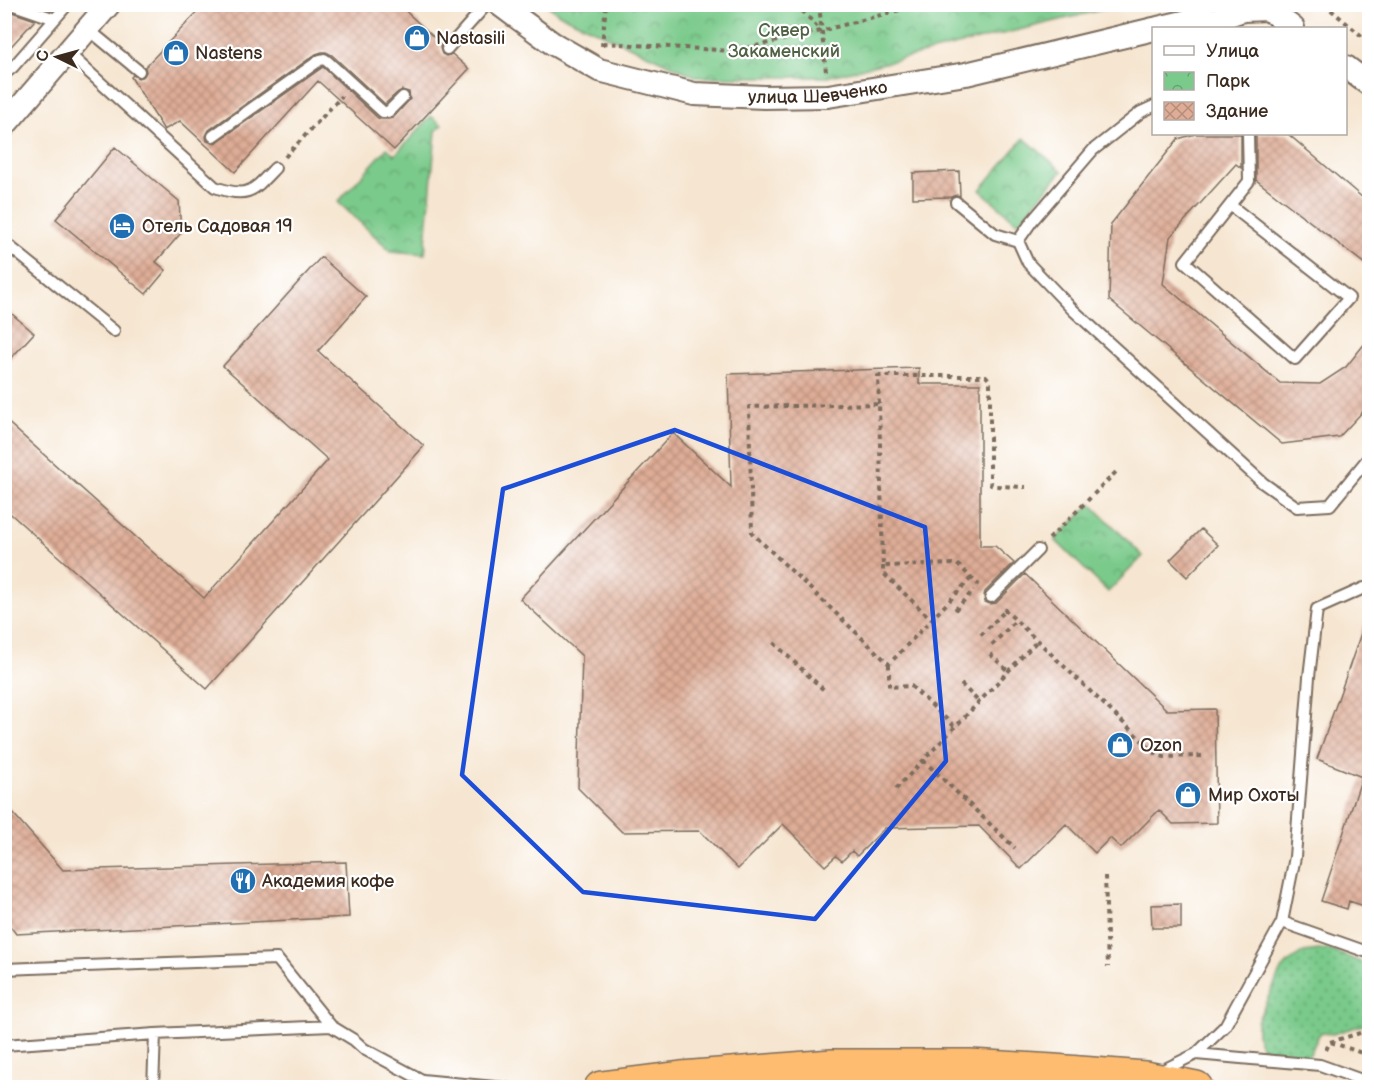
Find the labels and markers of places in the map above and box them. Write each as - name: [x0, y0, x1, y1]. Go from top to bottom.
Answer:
- shop icon: Nastasili: [402, 23, 432, 53]
- place label: Nastasili: [436, 28, 505, 49]
- shop icon: Nastens: [161, 38, 191, 68]
- place label: Nastens: [195, 43, 262, 64]
- hotel icon: Отель Садовая 19: [107, 211, 137, 241]
- place label: Отель Садовая 19: [142, 216, 293, 237]
- shop icon: Ozon: [1105, 730, 1135, 760]
- place label: Ozon: [1140, 735, 1182, 756]
- shop icon: Мир Охоты: [1173, 780, 1203, 810]
- place label: Мир Охоты: [1208, 785, 1299, 806]
- restaurant icon: Академия кофе: [228, 866, 258, 896]
- place label: Академия кофе: [261, 871, 394, 892]

